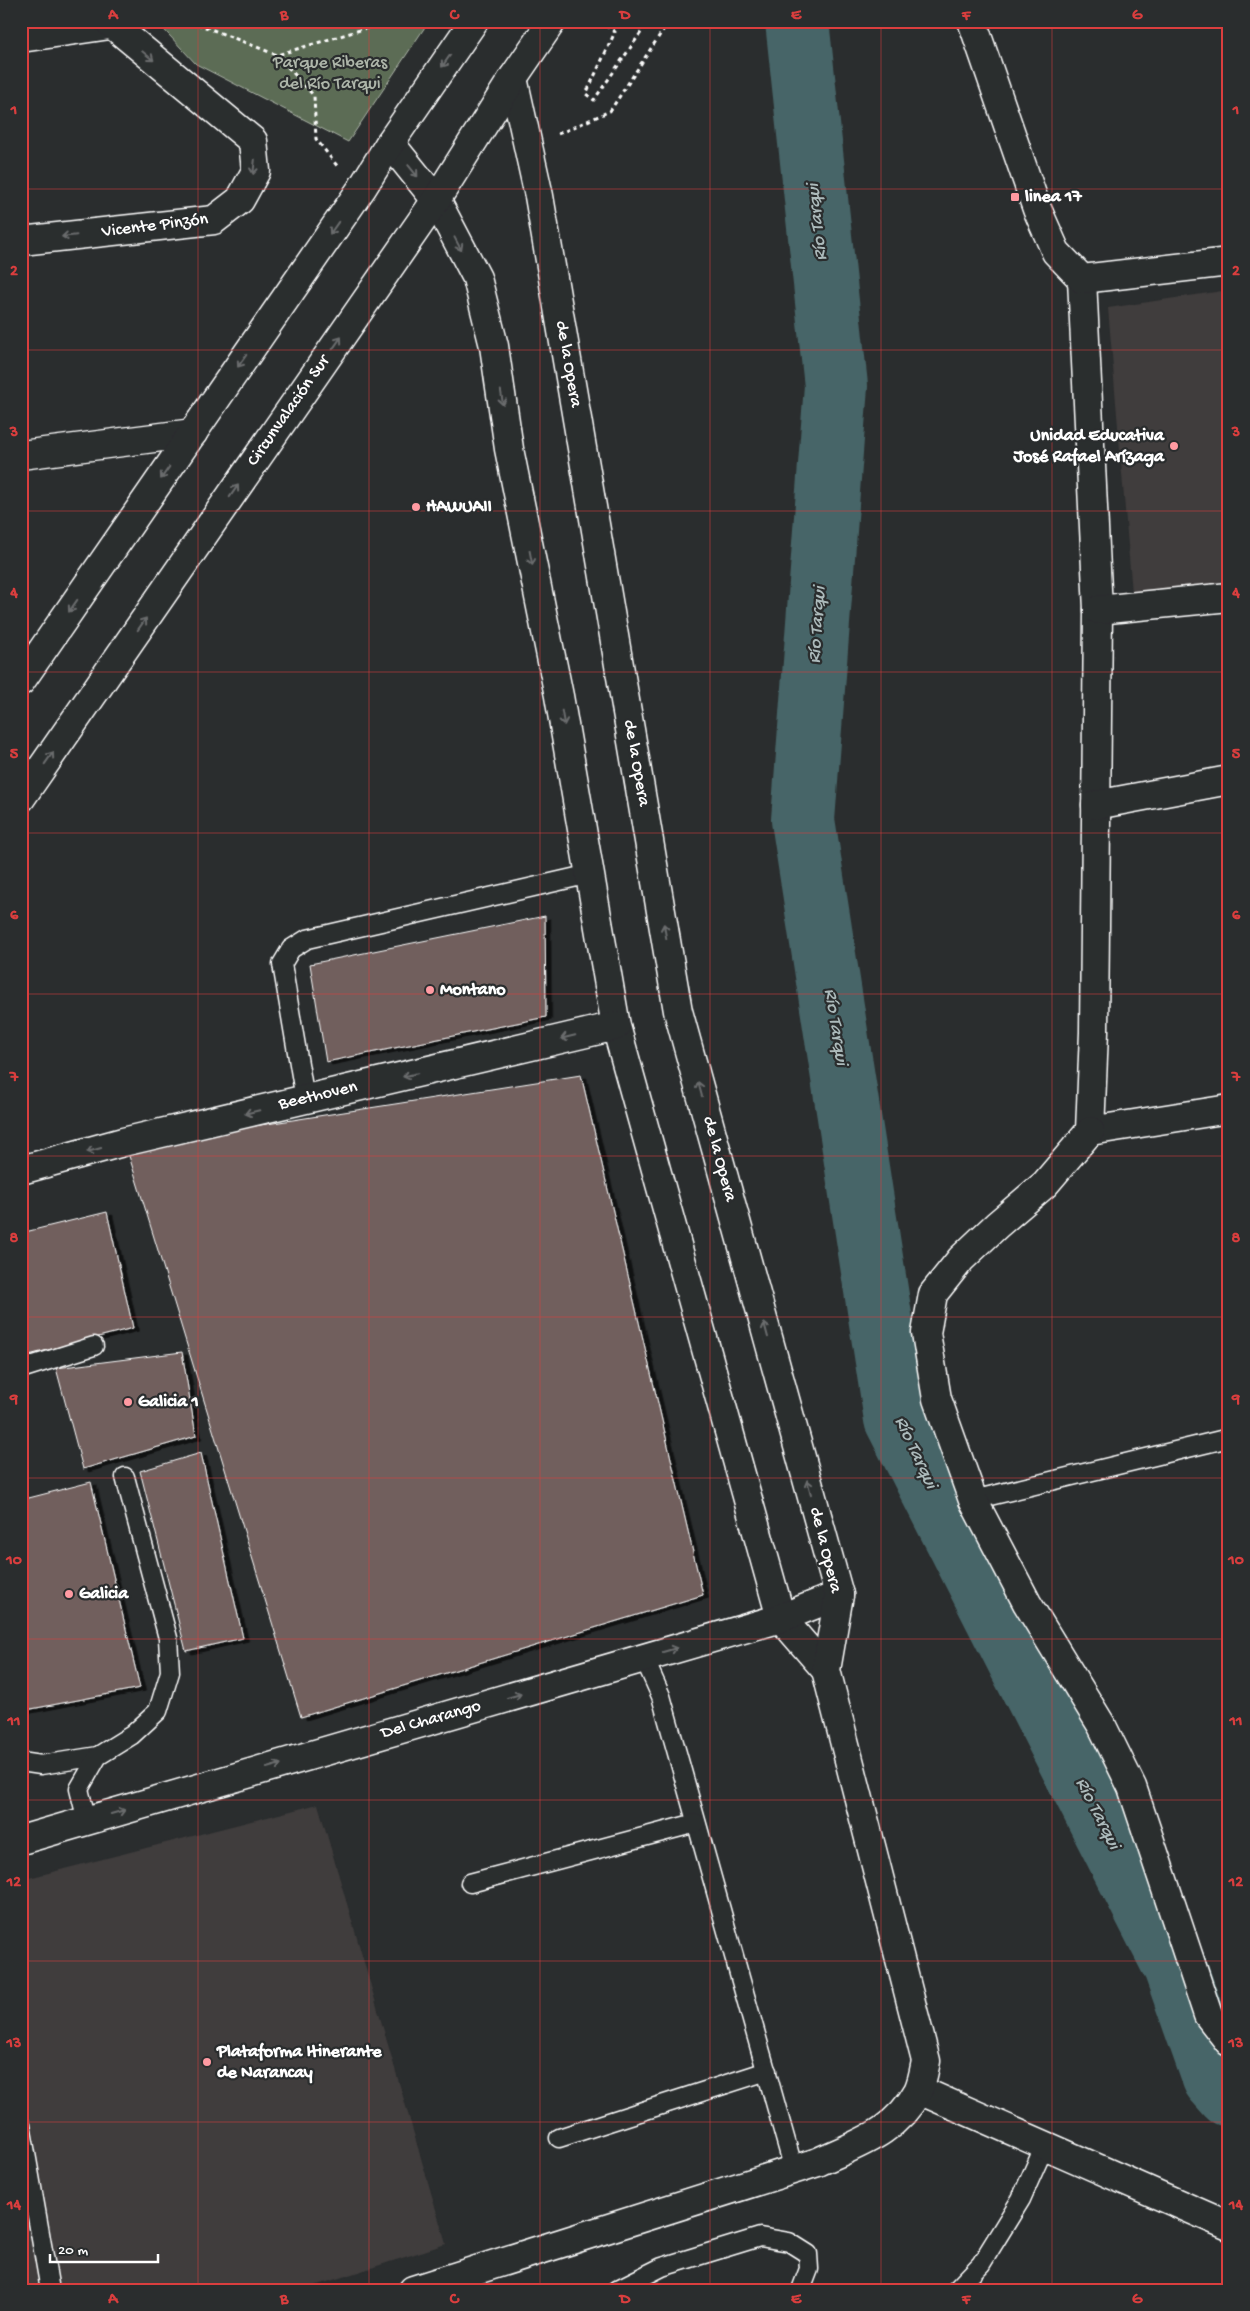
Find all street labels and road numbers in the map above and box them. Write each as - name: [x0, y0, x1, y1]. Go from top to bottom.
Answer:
- street label: Vicente Pinzón: [100, 209, 210, 243]
- street label: de la Opera: [550, 319, 586, 410]
- street label: Circunvalación Sur: [243, 350, 336, 470]
- street label: de la Opera: [618, 718, 654, 809]
- street label: Beethoven: [276, 1077, 360, 1115]
- street label: de la Opera: [698, 1114, 741, 1205]
- street label: de la Opera: [804, 1505, 846, 1596]
- street label: Del Charango: [378, 1696, 483, 1745]

